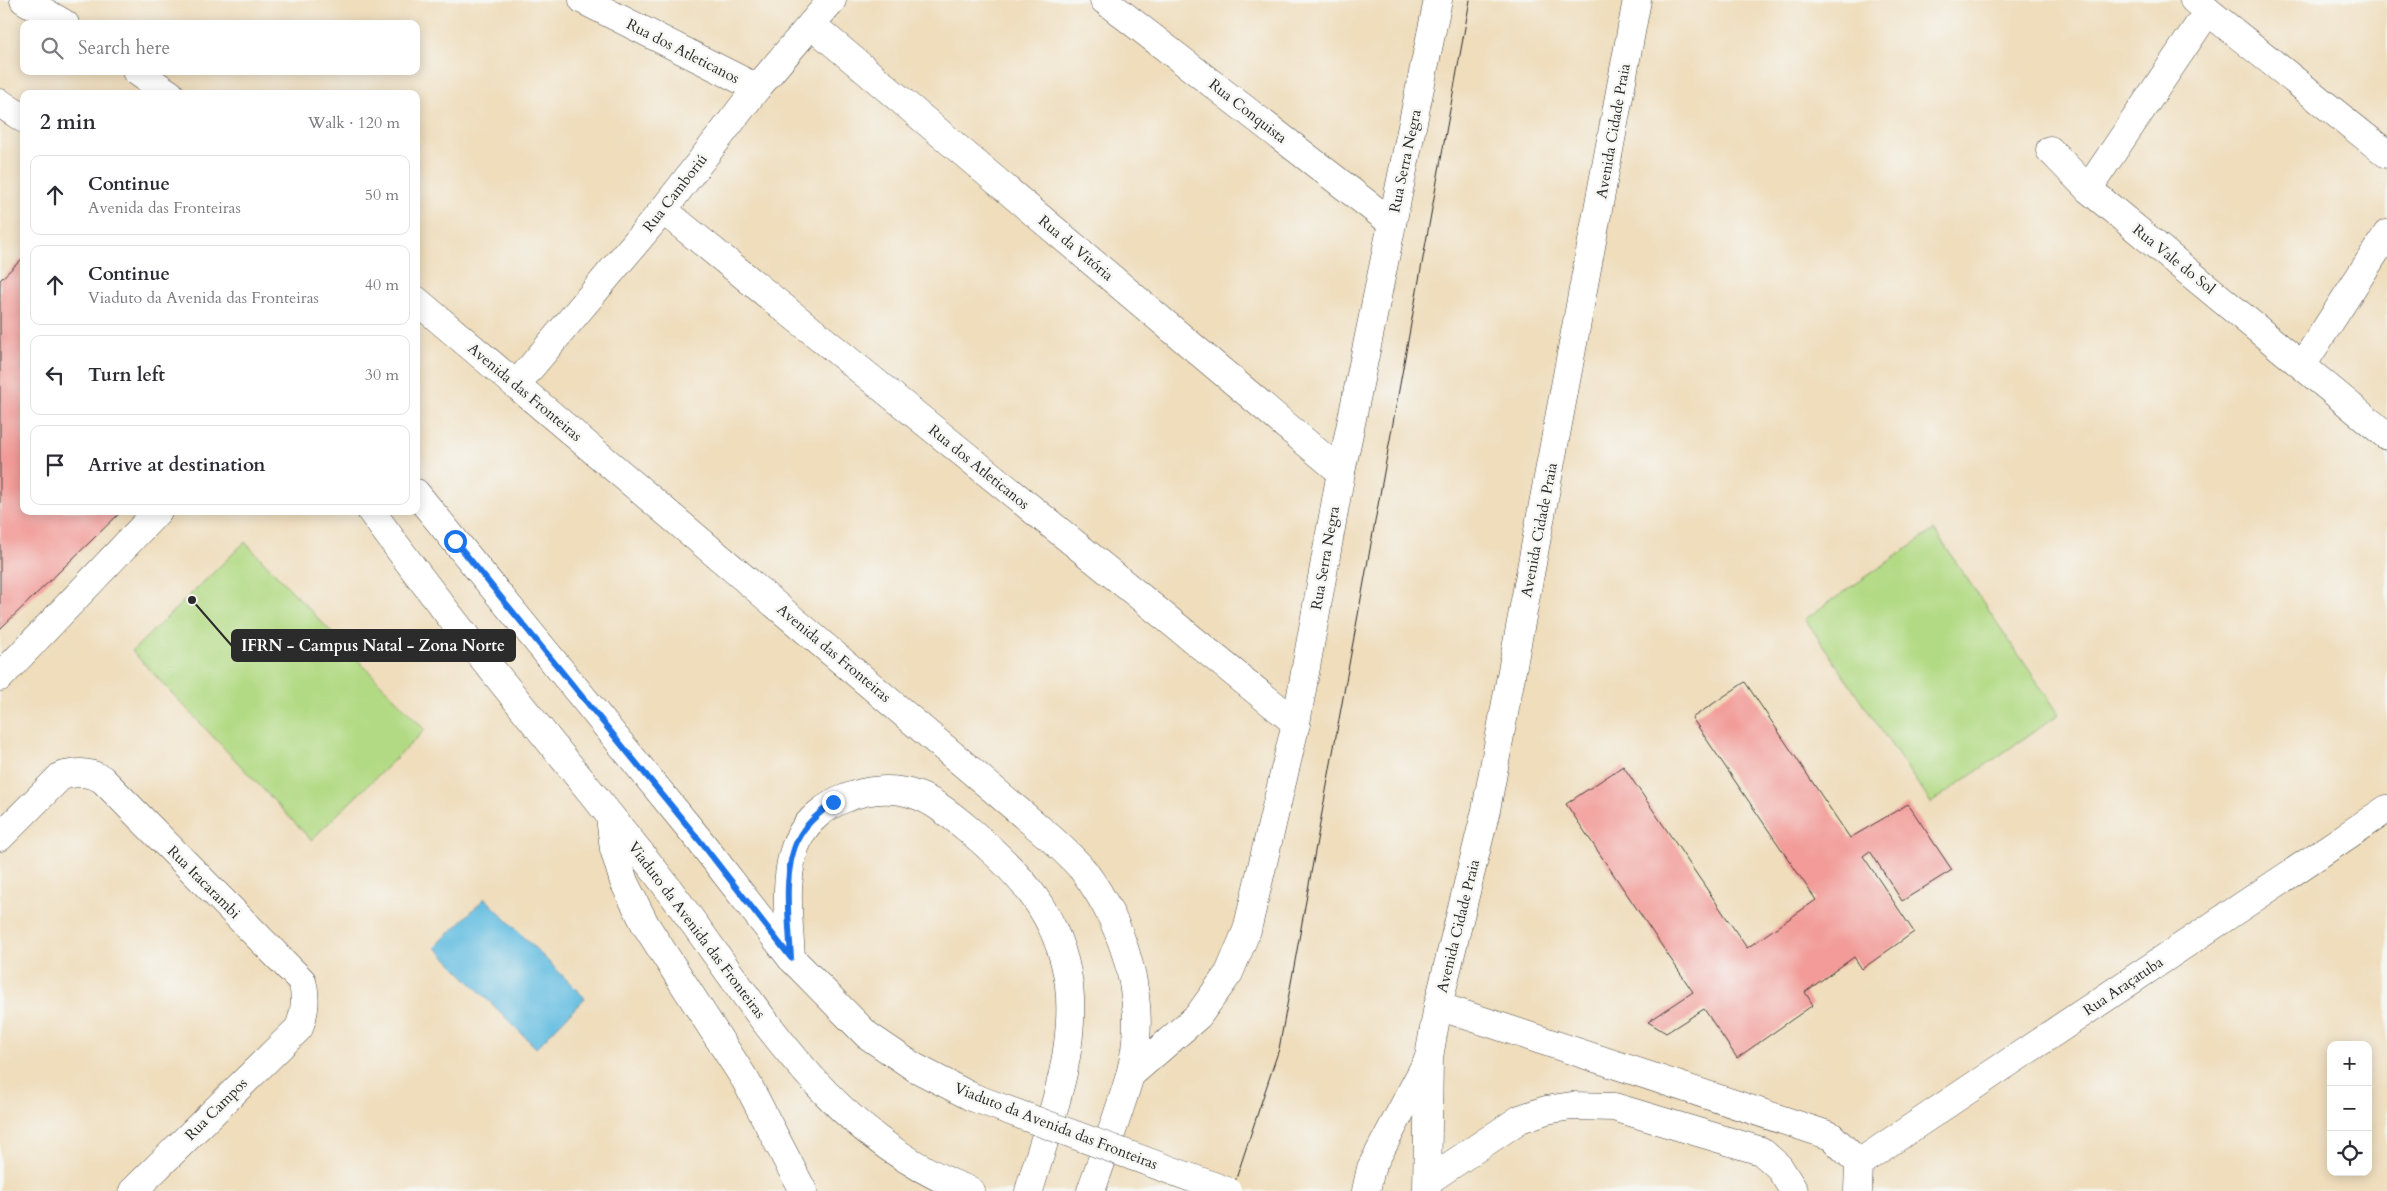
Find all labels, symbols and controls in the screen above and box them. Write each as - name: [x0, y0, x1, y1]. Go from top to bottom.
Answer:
- street label: Rua dos Atleticanos: [623, 14, 743, 88]
- search box: [20, 20, 420, 75]
- icon: search: [38, 34, 66, 62]
- text: Search here: [78, 35, 170, 61]
- street label: Avenida Cidade Praia: [1591, 61, 1635, 200]
- street label: Rua Conquista: [1205, 74, 1292, 148]
- street label: Rua Serra Negra: [1384, 107, 1426, 214]
- text: 2 min: [40, 108, 96, 137]
- text: Walk · 120 m: [308, 112, 400, 134]
- street label: Rua Camboriú: [638, 150, 712, 236]
- text: Continue: [88, 171, 170, 197]
- icon: ahead: [41, 181, 69, 209]
- text: 50 m: [365, 184, 399, 206]
- text: Avenida das Fronteiras: [88, 197, 241, 219]
- street label: Rua da Vitória: [1034, 211, 1118, 286]
- street label: Rua Vale do Sol: [2129, 219, 2220, 299]
- text: Continue: [88, 261, 170, 287]
- icon: ahead: [41, 271, 69, 299]
- text: 40 m: [365, 274, 399, 296]
- text: Viaduto da Avenida das Fronteiras: [88, 287, 319, 309]
- street label: Avenida das Fronteiras: [464, 338, 586, 446]
- icon: left: [41, 361, 69, 389]
- text: Turn left: [88, 362, 165, 388]
- text: 30 m: [365, 364, 399, 386]
- street label: Rua dos Atleticanos: [924, 420, 1034, 514]
- icon: arrive: [41, 451, 69, 479]
- text: Arrive at destination: [88, 452, 265, 478]
- street label: Avenida Cidade Praia: [1516, 460, 1562, 599]
- street label: Rua Serra Negra: [1306, 504, 1344, 611]
- route start: [444, 530, 467, 553]
- street label: Avenida das Fronteiras: [773, 599, 895, 707]
- callout: IFRN - Campus Natal - Zona Norte: [232, 630, 515, 661]
- text: IFRN - Campus Natal - Zona Norte: [241, 635, 505, 657]
- route end: [822, 791, 845, 814]
- street label: Viaduto da Avenida das Fronteiras: [624, 838, 770, 1022]
- street label: Rua Itacarambi: [163, 841, 245, 923]
- street label: Avenida Cidade Praia: [1432, 857, 1484, 995]
- street label: Rua Araçatuba: [2079, 952, 2167, 1020]
- map controls: [2327, 1041, 2372, 1176]
- button: +: [2327, 1041, 2372, 1086]
- street label: Rua Campos: [180, 1073, 252, 1145]
- street label: Viaduto da Avenida das Fronteiras: [951, 1078, 1161, 1174]
- button: −: [2327, 1086, 2372, 1131]
- button: locate: [2327, 1131, 2372, 1176]

